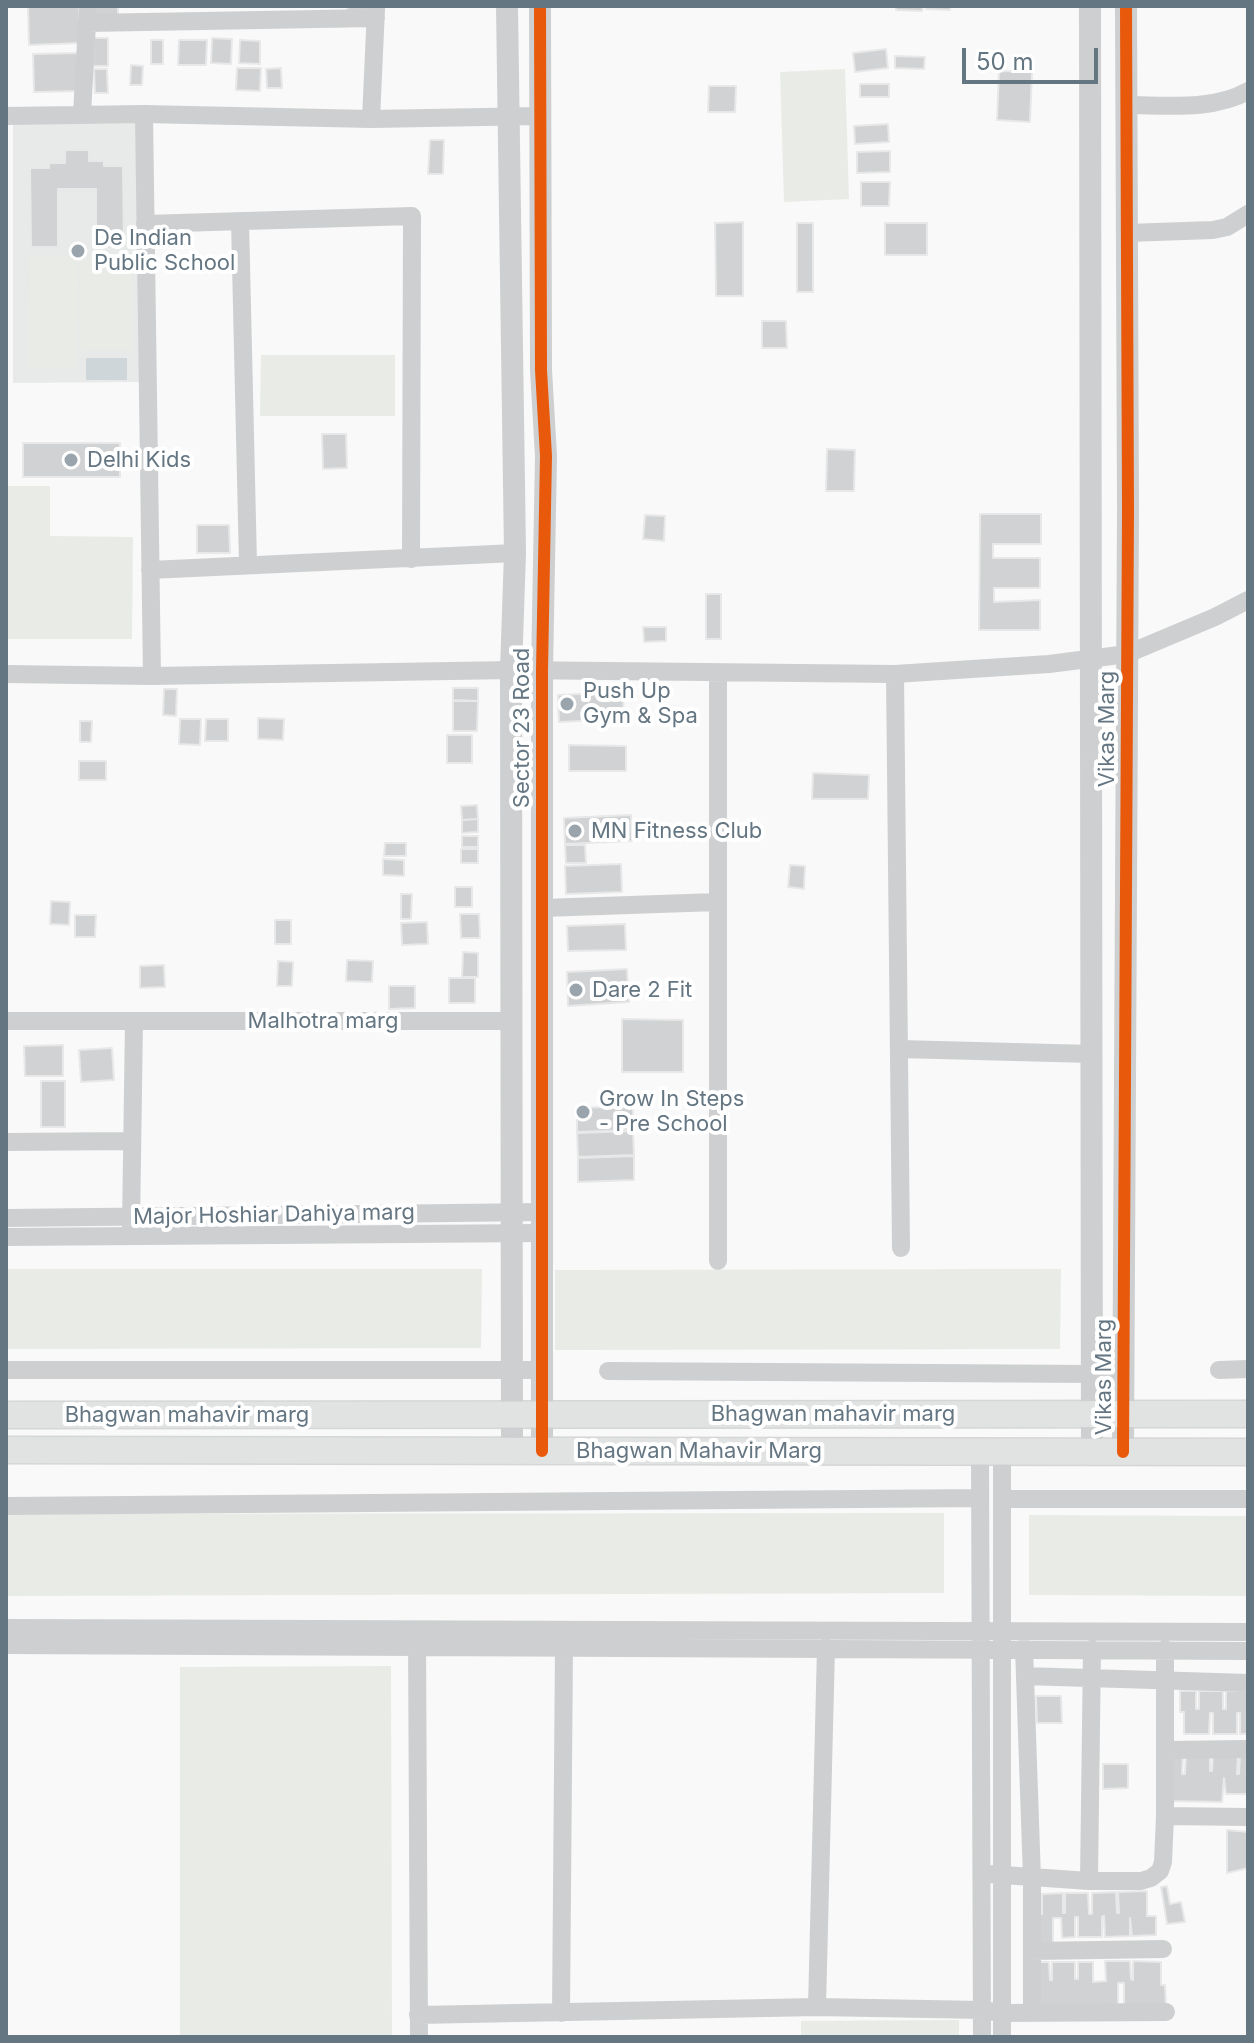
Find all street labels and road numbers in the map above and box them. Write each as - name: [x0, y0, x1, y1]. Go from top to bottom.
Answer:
- street label: Sector 23 Road: [509, 648, 535, 808]
- street label: Vikas Marg: [1094, 671, 1120, 787]
- street label: Malhotra marg: [248, 1008, 398, 1034]
- street label: Major Hoshiar Dahiya marg: [133, 1199, 415, 1231]
- street label: Vikas Marg: [1091, 1319, 1117, 1435]
- street label: Bhagwan mahavir marg: [711, 1401, 955, 1427]
- street label: Bhagwan mahavir marg: [65, 1402, 309, 1428]
- street label: Bhagwan Mahavir Marg: [576, 1438, 822, 1464]

